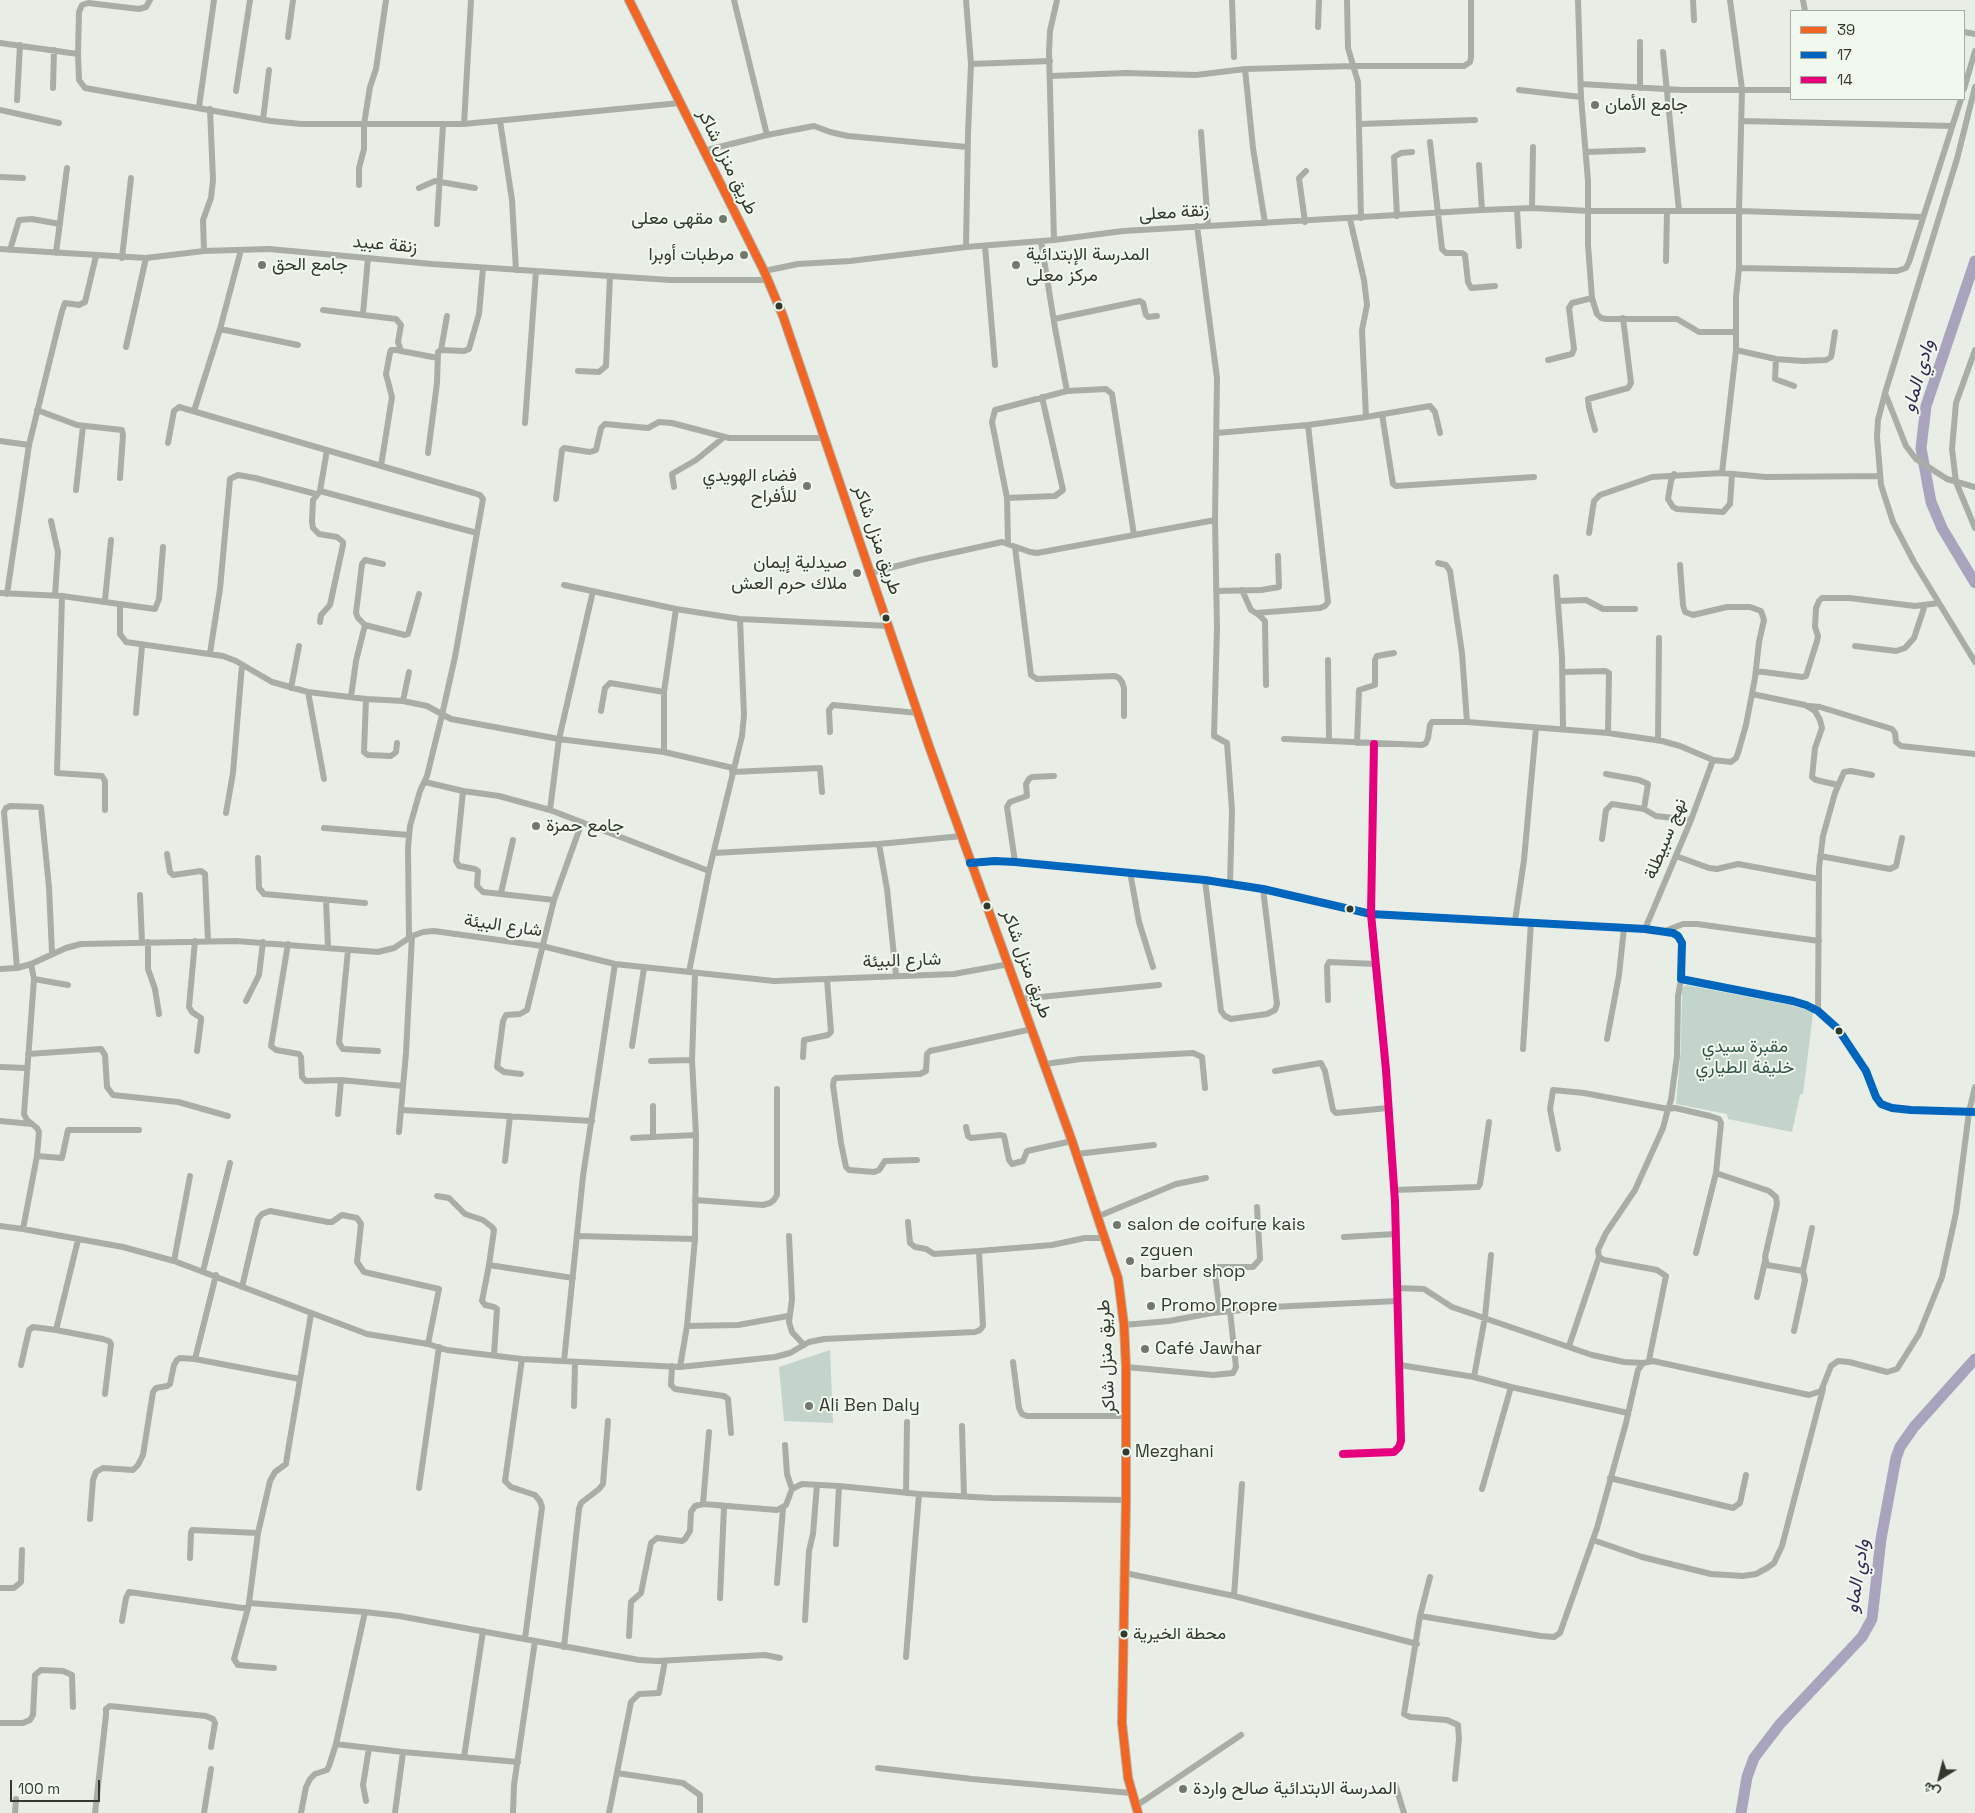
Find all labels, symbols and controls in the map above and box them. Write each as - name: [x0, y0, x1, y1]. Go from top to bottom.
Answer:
- legend: [1790, 10, 1965, 100]
- text: 39: [1837, 20, 1855, 39]
- text: 17: [1837, 45, 1852, 64]
- text: 14: [1837, 70, 1853, 89]
- place label: جامع الأمان: [1605, 94, 1688, 116]
- marker: جامع الأمان: [1589, 99, 1601, 111]
- street label: طريق منزل شاكر: [692, 106, 762, 218]
- street label: زنقة معلى: [1138, 200, 1210, 226]
- place label: مقهى معلى: [631, 208, 713, 230]
- marker: مقهى معلى: [717, 213, 729, 225]
- street label: زنقة عبيد: [352, 231, 418, 259]
- place label: مرطبات أوبرا: [648, 244, 734, 266]
- place label: المدرسة الإبتدائية مركز معلى: [1026, 244, 1149, 286]
- marker: مرطبات أوبرا: [738, 249, 750, 261]
- place label: جامع الحق: [272, 254, 348, 276]
- marker: جامع الحق: [256, 259, 268, 271]
- marker: المدرسة الإبتدائية مركز معلى: [1010, 259, 1022, 271]
- unlabelled marker: [774, 301, 784, 311]
- water label: وادي الماو: [1898, 337, 1940, 415]
- place label: فضاء الهويدي للأفراح: [702, 465, 797, 508]
- marker: فضاء الهويدي للأفراح: [801, 480, 813, 492]
- street label: طريق منزل شاكر: [848, 482, 906, 598]
- place label: صيدلية إيمان ملاك حرم العش: [731, 552, 847, 594]
- marker: صيدلية إيمان ملاك حرم العش: [851, 567, 863, 579]
- unlabelled marker: [881, 613, 891, 623]
- street label: نهج سبيطلة: [1640, 795, 1692, 883]
- place label: جامع حمزة: [546, 815, 624, 837]
- marker: جامع حمزة: [530, 820, 542, 832]
- unlabelled marker: [982, 901, 992, 911]
- unlabelled marker: [1345, 904, 1355, 914]
- street label: طريق منزل شاكر: [996, 906, 1056, 1022]
- street label: شارع البيئة: [463, 910, 543, 942]
- street label: شارع البيئة: [862, 949, 942, 973]
- unlabelled marker: [1834, 1026, 1844, 1036]
- park label: مقبرة سيدي خليفة الطياري: [1696, 1036, 1794, 1078]
- place label: salon de coifure kais: [1127, 1214, 1306, 1236]
- marker: salon de coifure kais: [1111, 1219, 1123, 1231]
- place label: zguen barber shop: [1140, 1240, 1246, 1282]
- marker: zguen barber shop: [1124, 1255, 1136, 1267]
- place label: Promo Propre: [1161, 1295, 1278, 1317]
- street label: طريق منزل شاكر: [1093, 1299, 1121, 1415]
- marker: Promo Propre: [1145, 1300, 1157, 1312]
- place label: Café Jawhar: [1155, 1338, 1262, 1360]
- marker: Café Jawhar: [1139, 1343, 1151, 1355]
- place label: Ali Ben Daly: [819, 1395, 920, 1417]
- marker: Ali Ben Daly: [803, 1400, 815, 1412]
- place label: Mezghani: [1135, 1442, 1214, 1462]
- marker: Mezghani: [1121, 1447, 1131, 1457]
- water label: وادي الماو: [1841, 1537, 1875, 1615]
- place label: محطة الخيرية: [1133, 1624, 1226, 1644]
- marker: محطة الخيرية: [1119, 1629, 1129, 1639]
- north arrow: [1915, 1753, 1965, 1803]
- scale bar: [12, 1770, 102, 1802]
- place label: المدرسة الابتدائية صالح واردة: [1193, 1778, 1397, 1800]
- text: ش: [1919, 1778, 1943, 1802]
- text: 100 m: [18, 1779, 60, 1798]
- marker: المدرسة الابتدائية صالح واردة: [1177, 1783, 1189, 1795]

